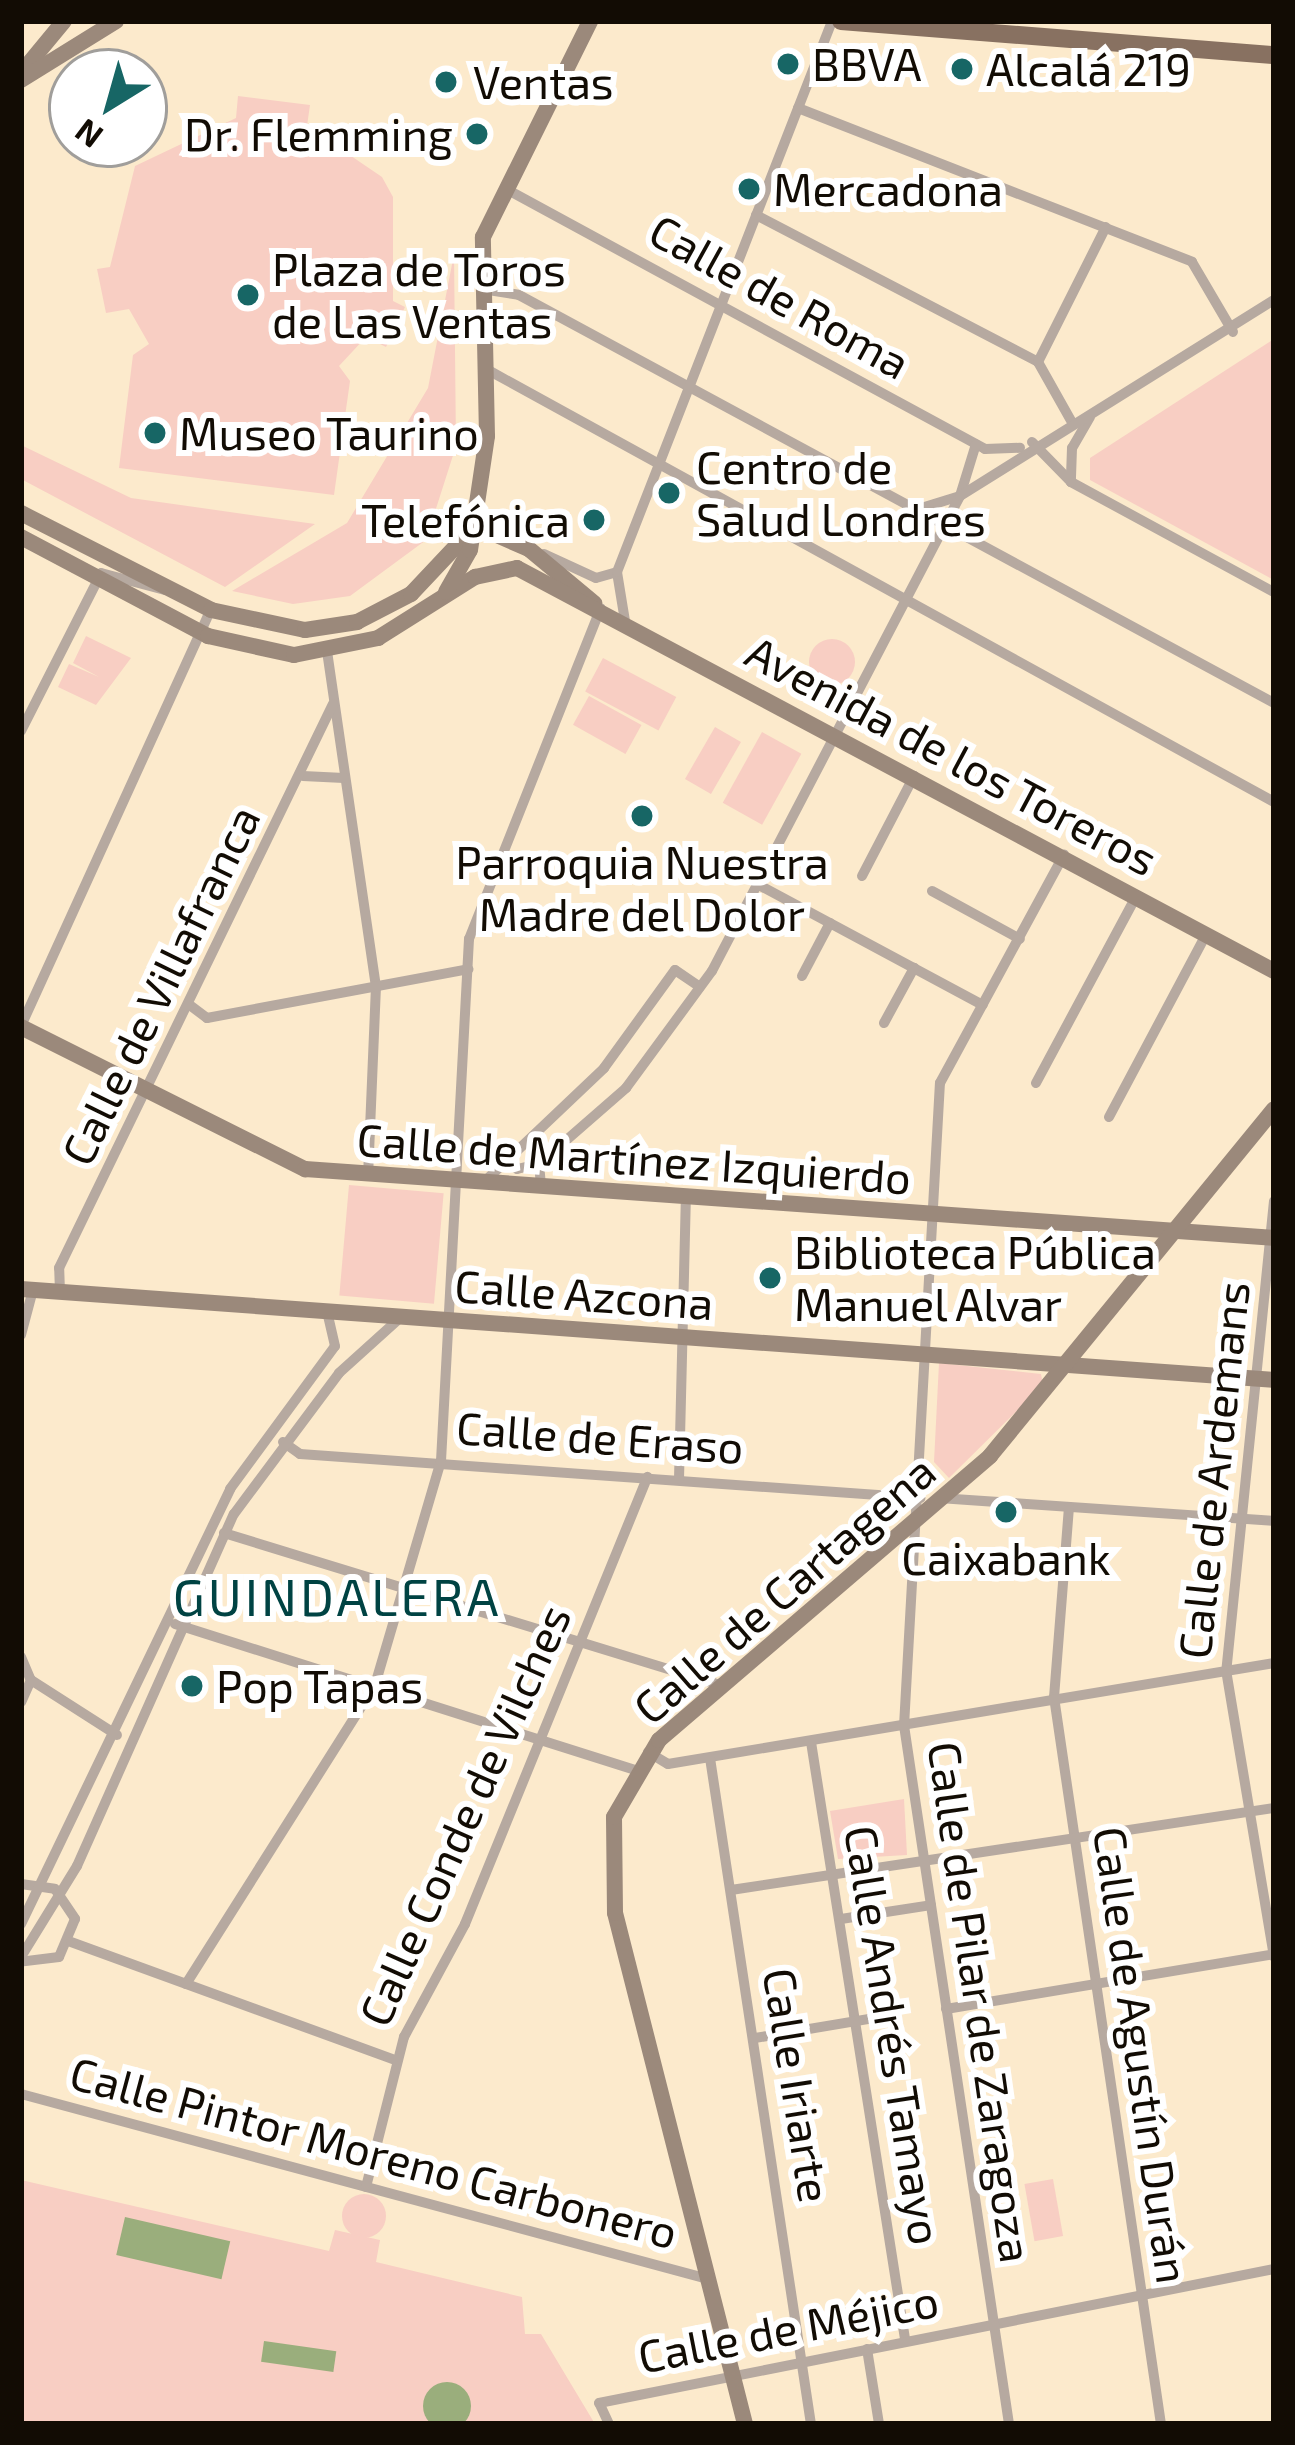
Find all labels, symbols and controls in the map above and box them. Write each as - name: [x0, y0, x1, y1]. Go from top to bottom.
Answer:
- place label: BBVA: [812, 37, 921, 91]
- place label: Alcalá 219: [986, 42, 1191, 96]
- north arrow: [48, 48, 168, 168]
- marker: BBVA: [775, 51, 801, 77]
- place label: Ventas: [473, 55, 614, 109]
- marker: Alcalá 219: [949, 56, 975, 82]
- marker: Ventas: [430, 66, 462, 98]
- place label: Dr. Flemming: [184, 107, 453, 161]
- text: N: [67, 111, 110, 158]
- marker: Dr. Flemming: [464, 121, 490, 147]
- place label: Mercadona: [773, 162, 1003, 216]
- marker: Mercadona: [736, 176, 762, 202]
- street label: Calle de Roma: [641, 202, 919, 390]
- place label: Plaza de Toros de Las Ventas: [272, 242, 567, 348]
- marker: Plaza de Toros de Las Ventas: [235, 282, 261, 308]
- place label: Museo Taurino: [179, 406, 480, 460]
- marker: Museo Taurino: [142, 420, 168, 446]
- place label: Centro de Salud Londres: [696, 440, 986, 546]
- marker: Centro de Salud Londres: [653, 477, 685, 509]
- place label: Telefónica: [361, 493, 570, 547]
- marker: Telefónica: [581, 507, 607, 533]
- street label: Avenida de los Toreros: [737, 624, 1167, 886]
- street label: Calle de Villafranca: [49, 796, 271, 1174]
- marker: Parroquia Nuestra Madre del Dolor: [629, 803, 655, 829]
- place label: Parroquia Nuestra Madre del Dolor: [455, 835, 829, 941]
- street label: Calle de Martínez Izquierdo: [355, 1112, 913, 1204]
- place label: Biblioteca Pública Manuel Alvar: [794, 1225, 1156, 1331]
- street label: Calle Azcona: [452, 1258, 716, 1330]
- marker: Biblioteca Pública Manuel Alvar: [757, 1265, 783, 1291]
- street label: Calle de Ardemans: [1166, 1278, 1260, 1662]
- street label: Calle de Eraso: [455, 1400, 745, 1474]
- street label: Calle de Cartagena: [622, 1443, 946, 1735]
- marker: Caixabank: [993, 1499, 1019, 1525]
- place label: Caixabank: [901, 1531, 1111, 1585]
- district label: GUINDALERA: [173, 1565, 501, 1627]
- street label: Calle Conde de Vilches: [347, 1596, 581, 2034]
- place label: Pop Tapas: [216, 1659, 424, 1713]
- marker: Pop Tapas: [179, 1673, 205, 1699]
- street label: Calle de Pilar de Zaragoza: [918, 1738, 1044, 2266]
- street label: Calle Andrés Tamayo: [834, 1821, 954, 2249]
- street label: Calle de Agustín Durán: [1083, 1823, 1201, 2287]
- street label: Calle Iriarte: [753, 1964, 843, 2206]
- street label: Calle Pintor Moreno Carbonero: [64, 2045, 684, 2259]
- street label: Calle de Méjico: [633, 2272, 943, 2384]

